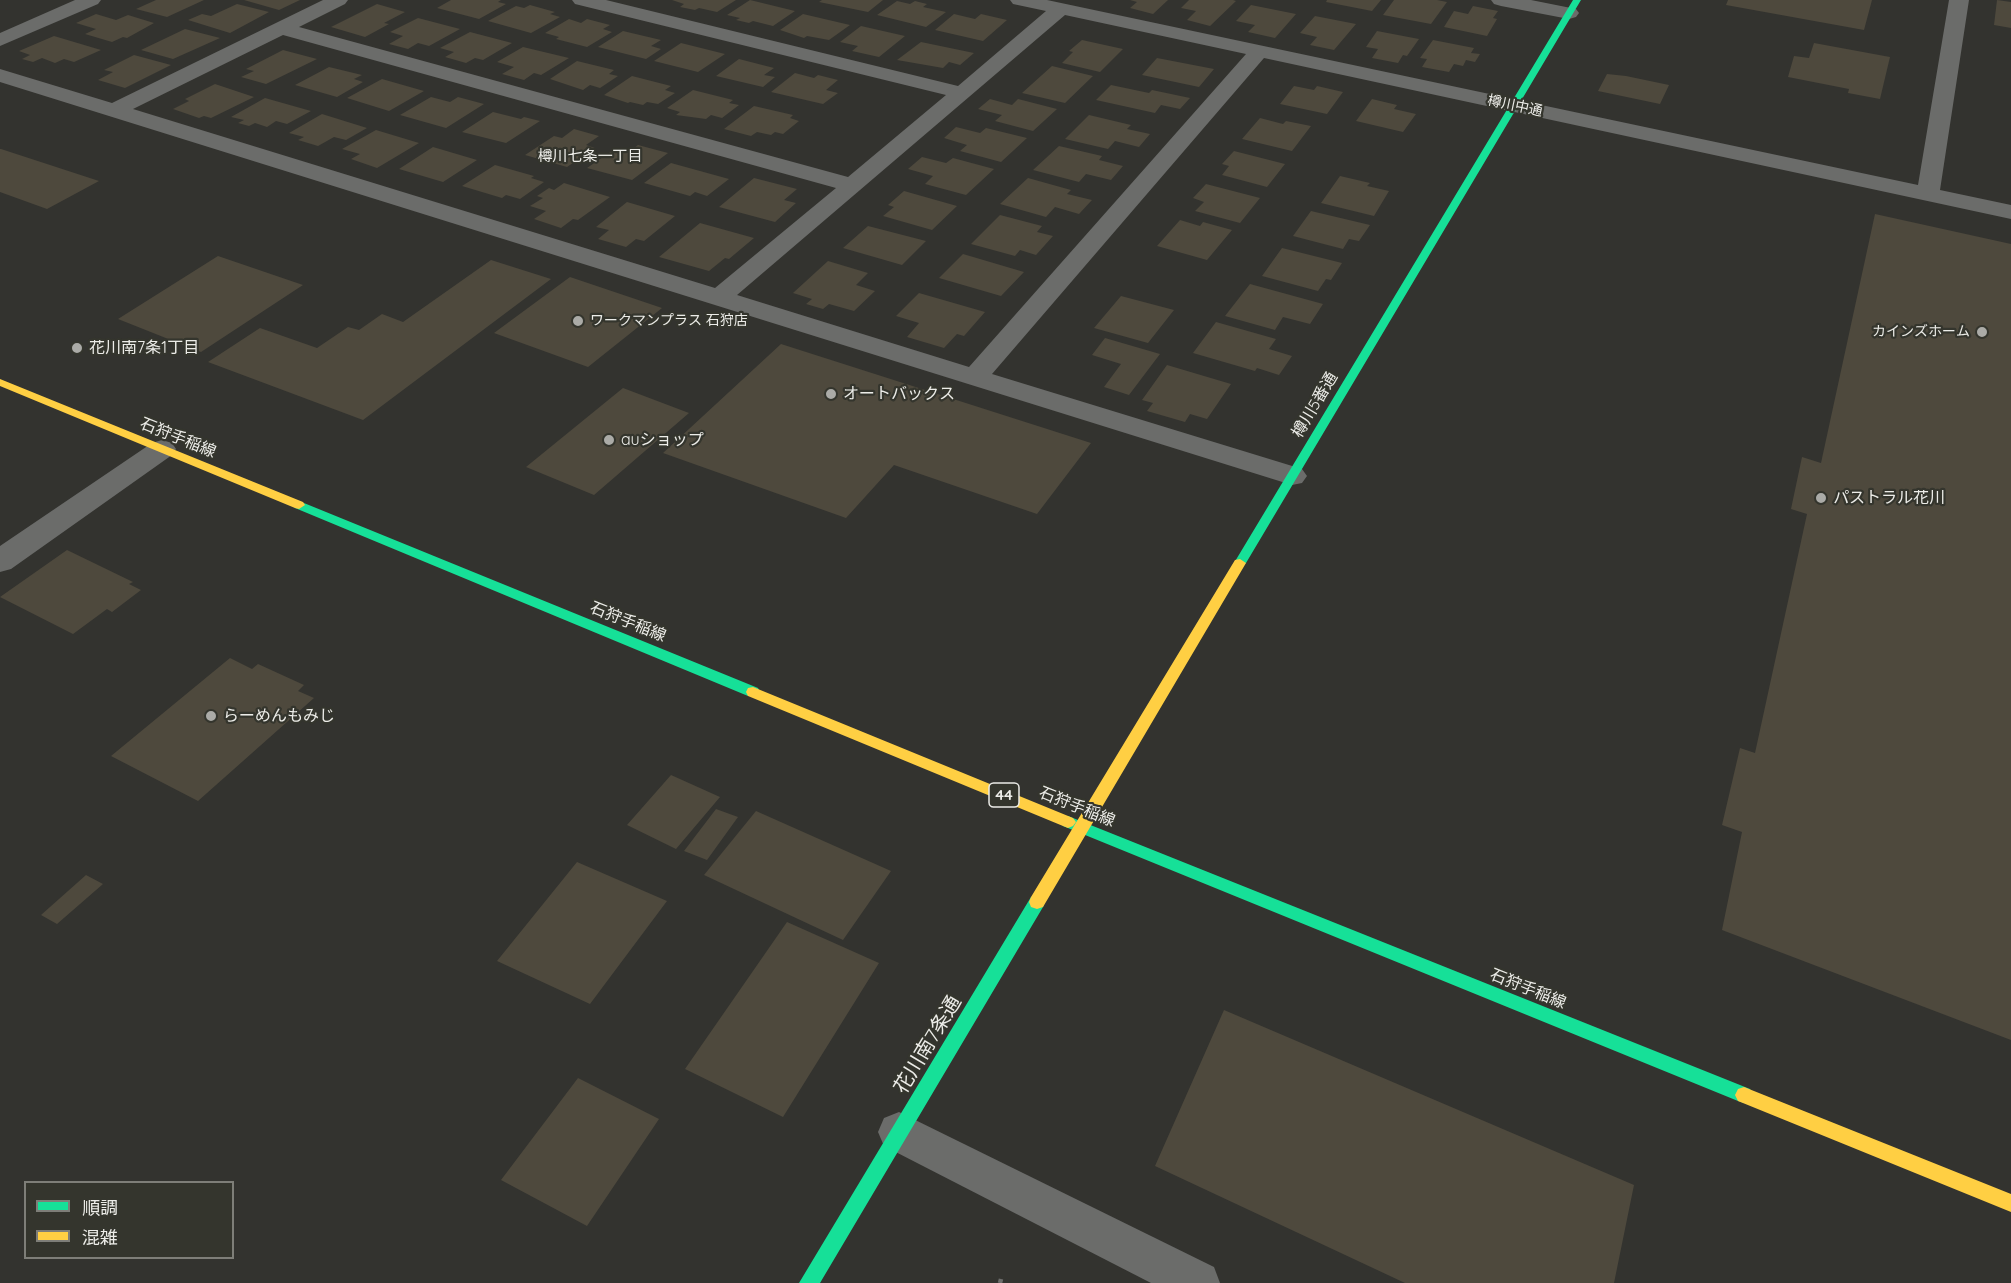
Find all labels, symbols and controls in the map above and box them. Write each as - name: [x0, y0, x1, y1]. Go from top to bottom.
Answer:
- street label: 樽川中通: [1486, 92, 1544, 120]
- district label: 樽川七条一丁目: [538, 147, 642, 165]
- place label: ワークマンプラス 石狩店: [590, 313, 748, 329]
- marker: ワークマンプラス 石狩店: [571, 314, 585, 328]
- place label: カインズホーム: [1872, 324, 1970, 340]
- marker: カインズホーム: [1975, 325, 1989, 339]
- place label: 花川南7条1丁目: [89, 338, 199, 358]
- marker: 花川南7条1丁目: [70, 341, 84, 355]
- street label: 樽川5番通: [1288, 369, 1342, 441]
- place label: オートバックス: [843, 384, 955, 404]
- marker: オートバックス: [824, 387, 838, 401]
- street label: 石狩手稲線: [137, 414, 219, 462]
- place label: auショップ: [621, 430, 704, 450]
- marker: auショップ: [602, 433, 616, 447]
- place label: パストラル花川: [1833, 488, 1945, 508]
- marker: パストラル花川: [1814, 491, 1828, 505]
- street label: 石狩手稲線: [587, 598, 669, 646]
- place label: らーめんもみじ: [223, 706, 335, 726]
- marker: らーめんもみじ: [204, 709, 218, 723]
- road number: 44: [989, 783, 1019, 807]
- street label: 石狩手稲線: [1036, 783, 1118, 831]
- street label: 石狩手稲線: [1487, 965, 1569, 1013]
- street label: 花川南7条通: [889, 992, 967, 1098]
- legend: [24, 1181, 234, 1259]
- text: 順調: [82, 1196, 118, 1219]
- text: 混雑: [82, 1226, 118, 1249]

